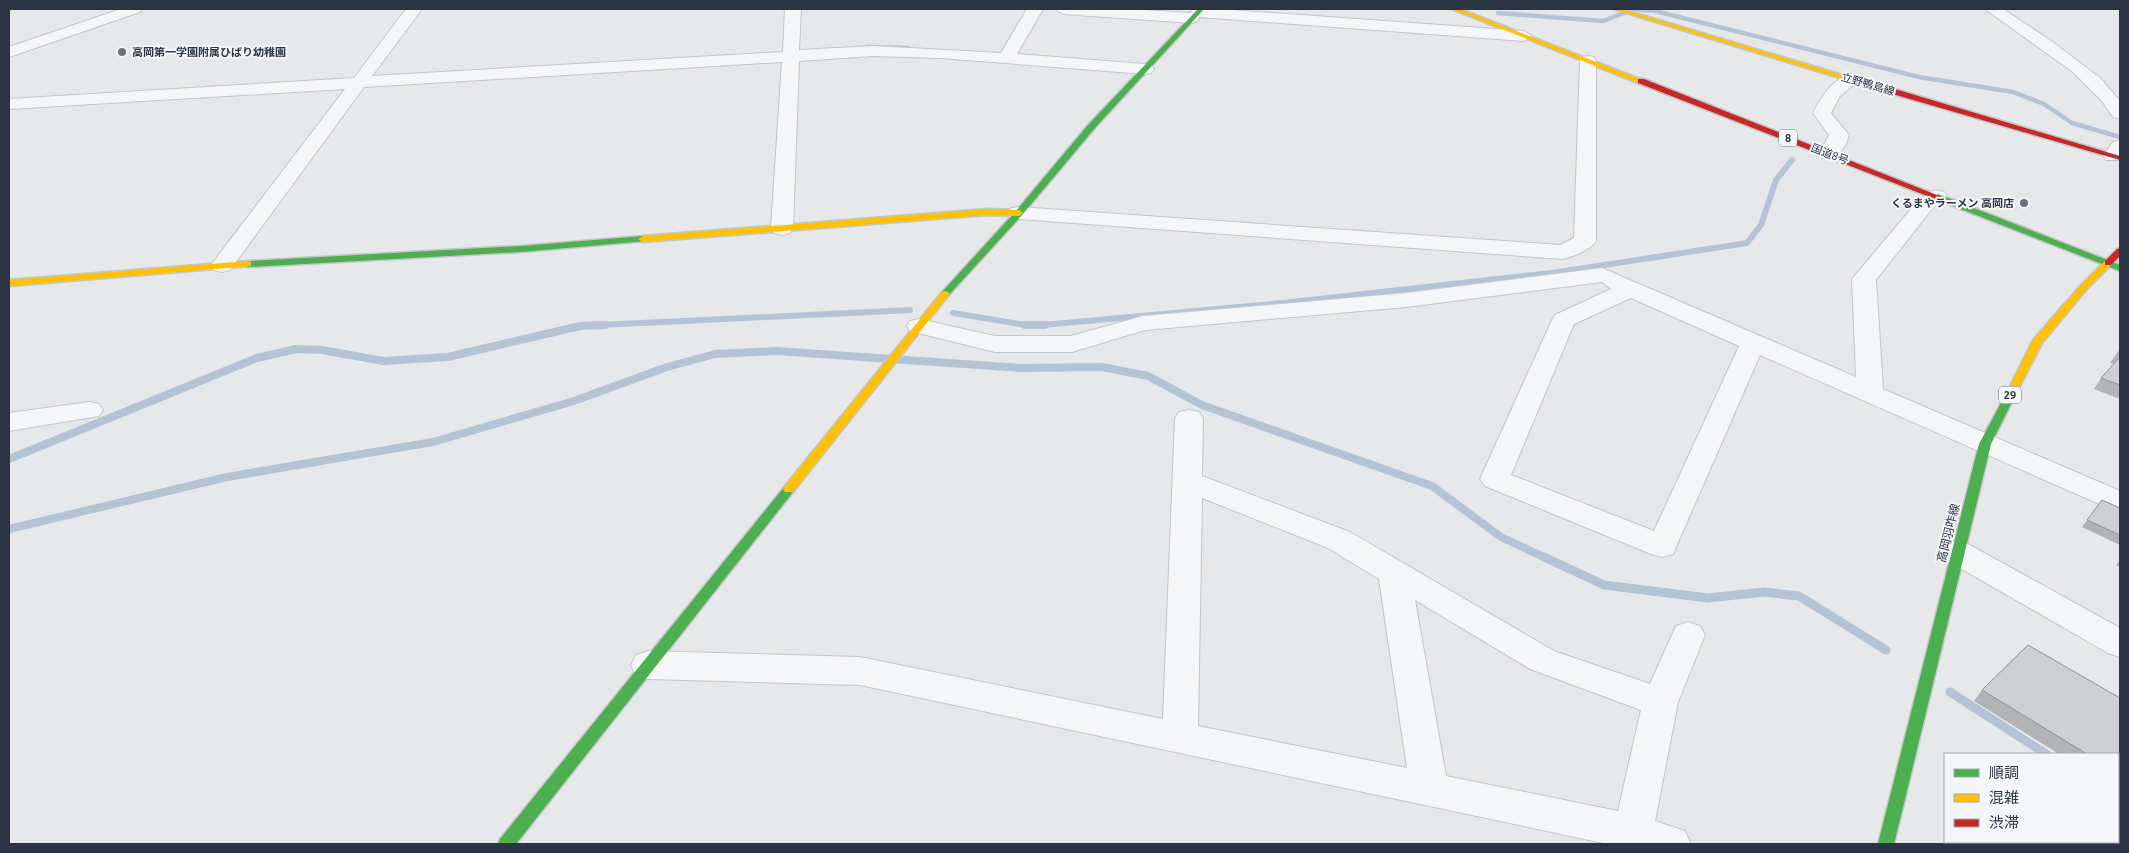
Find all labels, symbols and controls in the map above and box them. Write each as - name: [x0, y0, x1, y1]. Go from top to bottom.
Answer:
- marker: 高岡第一学園附属ひばり幼稚園: [116, 46, 128, 58]
- place label: 高岡第一学園附属ひばり幼稚園: [132, 46, 286, 58]
- street label: 立野鴨島線: [1840, 71, 1896, 97]
- road number: 8: [1779, 130, 1797, 146]
- street label: 国道8号: [1810, 141, 1850, 167]
- place label: くるまやラーメン 高岡店: [1891, 197, 2014, 209]
- marker: くるまやラーメン 高岡店: [2018, 197, 2030, 209]
- road number: 29: [1999, 386, 2021, 404]
- street label: 高岡羽咋線: [1934, 502, 1962, 564]
- legend: [1944, 753, 2119, 843]
- text: 順調: [1989, 764, 2019, 781]
- text: 混雑: [1989, 789, 2019, 806]
- text: 渋滞: [1989, 814, 2019, 831]

